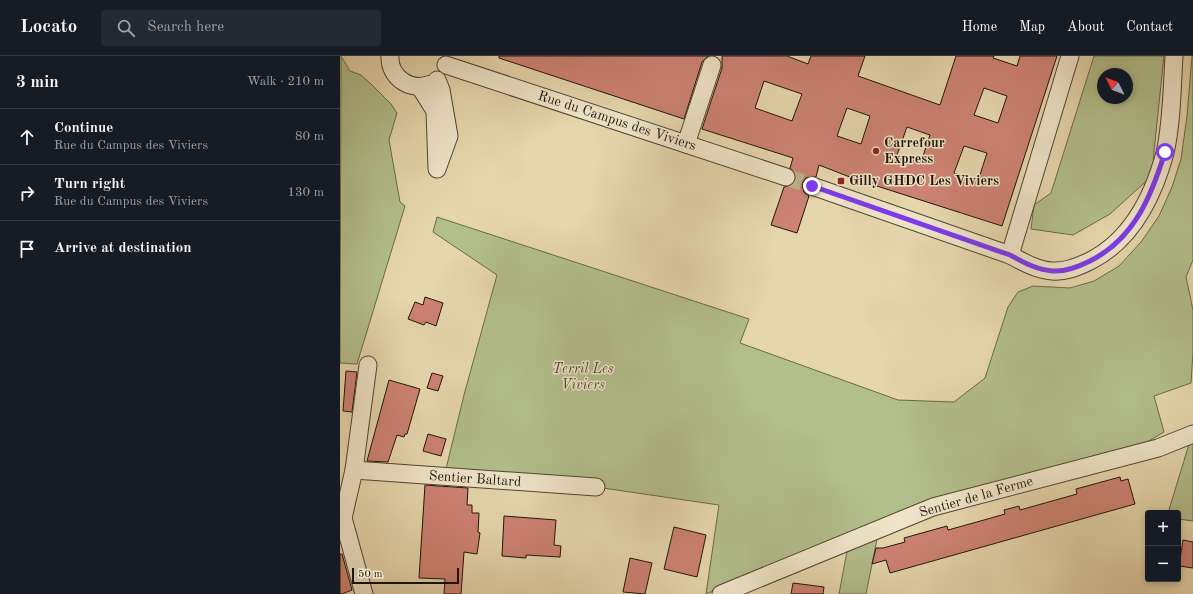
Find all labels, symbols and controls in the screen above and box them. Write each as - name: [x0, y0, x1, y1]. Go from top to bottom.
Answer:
- search box: [101, 10, 381, 46]
- icon: search: [115, 17, 137, 39]
- text: Locato: [20, 18, 77, 37]
- text: Search here: [147, 20, 224, 35]
- text: Home: [962, 20, 997, 34]
- text: Map: [1019, 20, 1045, 34]
- text: About: [1067, 20, 1104, 34]
- text: Contact: [1126, 20, 1173, 34]
- north arrow: [1097, 68, 1133, 104]
- text: 3 min: [16, 74, 59, 91]
- text: Walk · 210 m: [247, 75, 324, 88]
- street label: Rue du Campus des Viviers: [536, 89, 698, 153]
- text: Continue: [54, 121, 113, 136]
- icon: ahead: [16, 126, 38, 148]
- text: 80 m: [295, 130, 324, 143]
- place label: Carrefour Express: [884, 136, 945, 166]
- text: Rue du Campus des Viviers: [54, 139, 208, 152]
- route start: [1156, 143, 1174, 161]
- marker: Carrefour Express: [871, 146, 881, 156]
- place label: Gilly GHDC Les Viviers: [849, 174, 999, 188]
- marker: Gilly GHDC Les Viviers: [836, 176, 846, 186]
- text: Turn right: [54, 177, 125, 192]
- route end: [803, 177, 821, 195]
- icon: right: [16, 182, 38, 204]
- text: 130 m: [287, 186, 324, 199]
- text: Rue du Campus des Viviers: [54, 195, 208, 208]
- icon: arrive: [16, 238, 38, 260]
- text: Arrive at destination: [54, 241, 192, 256]
- park label: Terril Les Viviers: [552, 362, 614, 392]
- street label: Sentier Baltard: [428, 469, 522, 489]
- street label: Sentier de la Ferme: [917, 474, 1035, 520]
- map controls: [1145, 510, 1181, 582]
- button: +: [1145, 510, 1181, 546]
- button: −: [1145, 546, 1181, 582]
- scale bar: [352, 566, 459, 585]
- text: 50 m: [358, 569, 383, 580]

